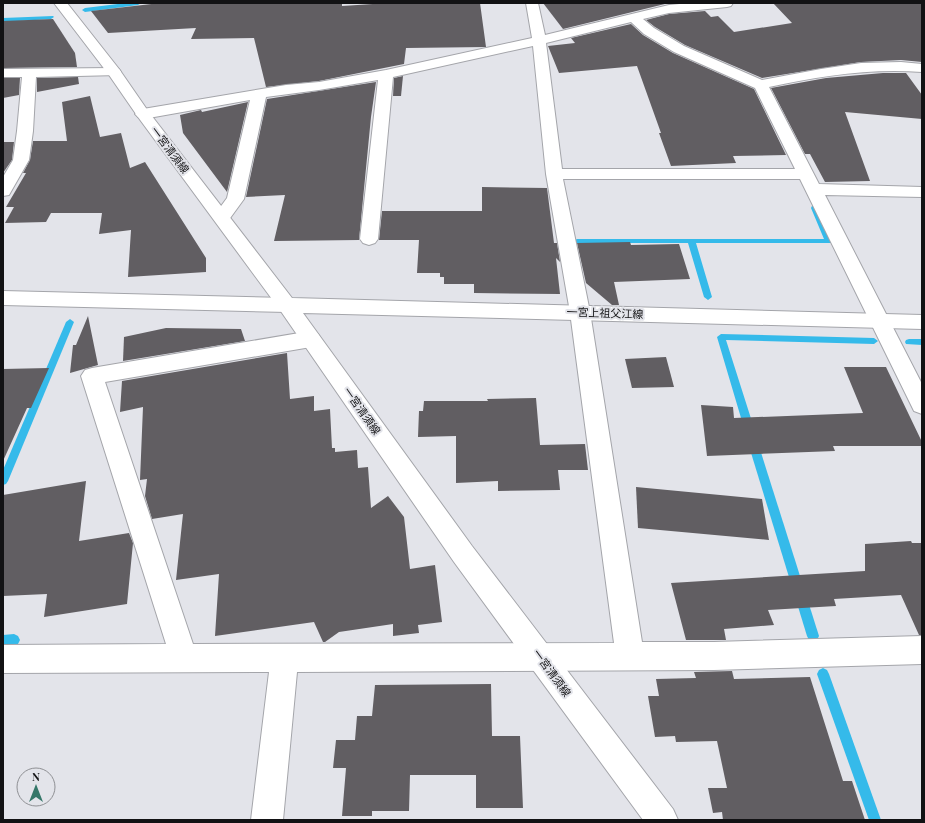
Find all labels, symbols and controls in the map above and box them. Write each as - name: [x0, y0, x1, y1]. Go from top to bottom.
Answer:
- street label: 一宮清須線: [148, 123, 193, 176]
- street label: 一宮上祖父江線: [566, 304, 644, 321]
- street label: 一宮清須線: [340, 384, 384, 438]
- street label: 一宮清須線: [530, 646, 575, 699]
- north arrow: [16, 767, 56, 807]
- text: N: [32, 769, 40, 784]

